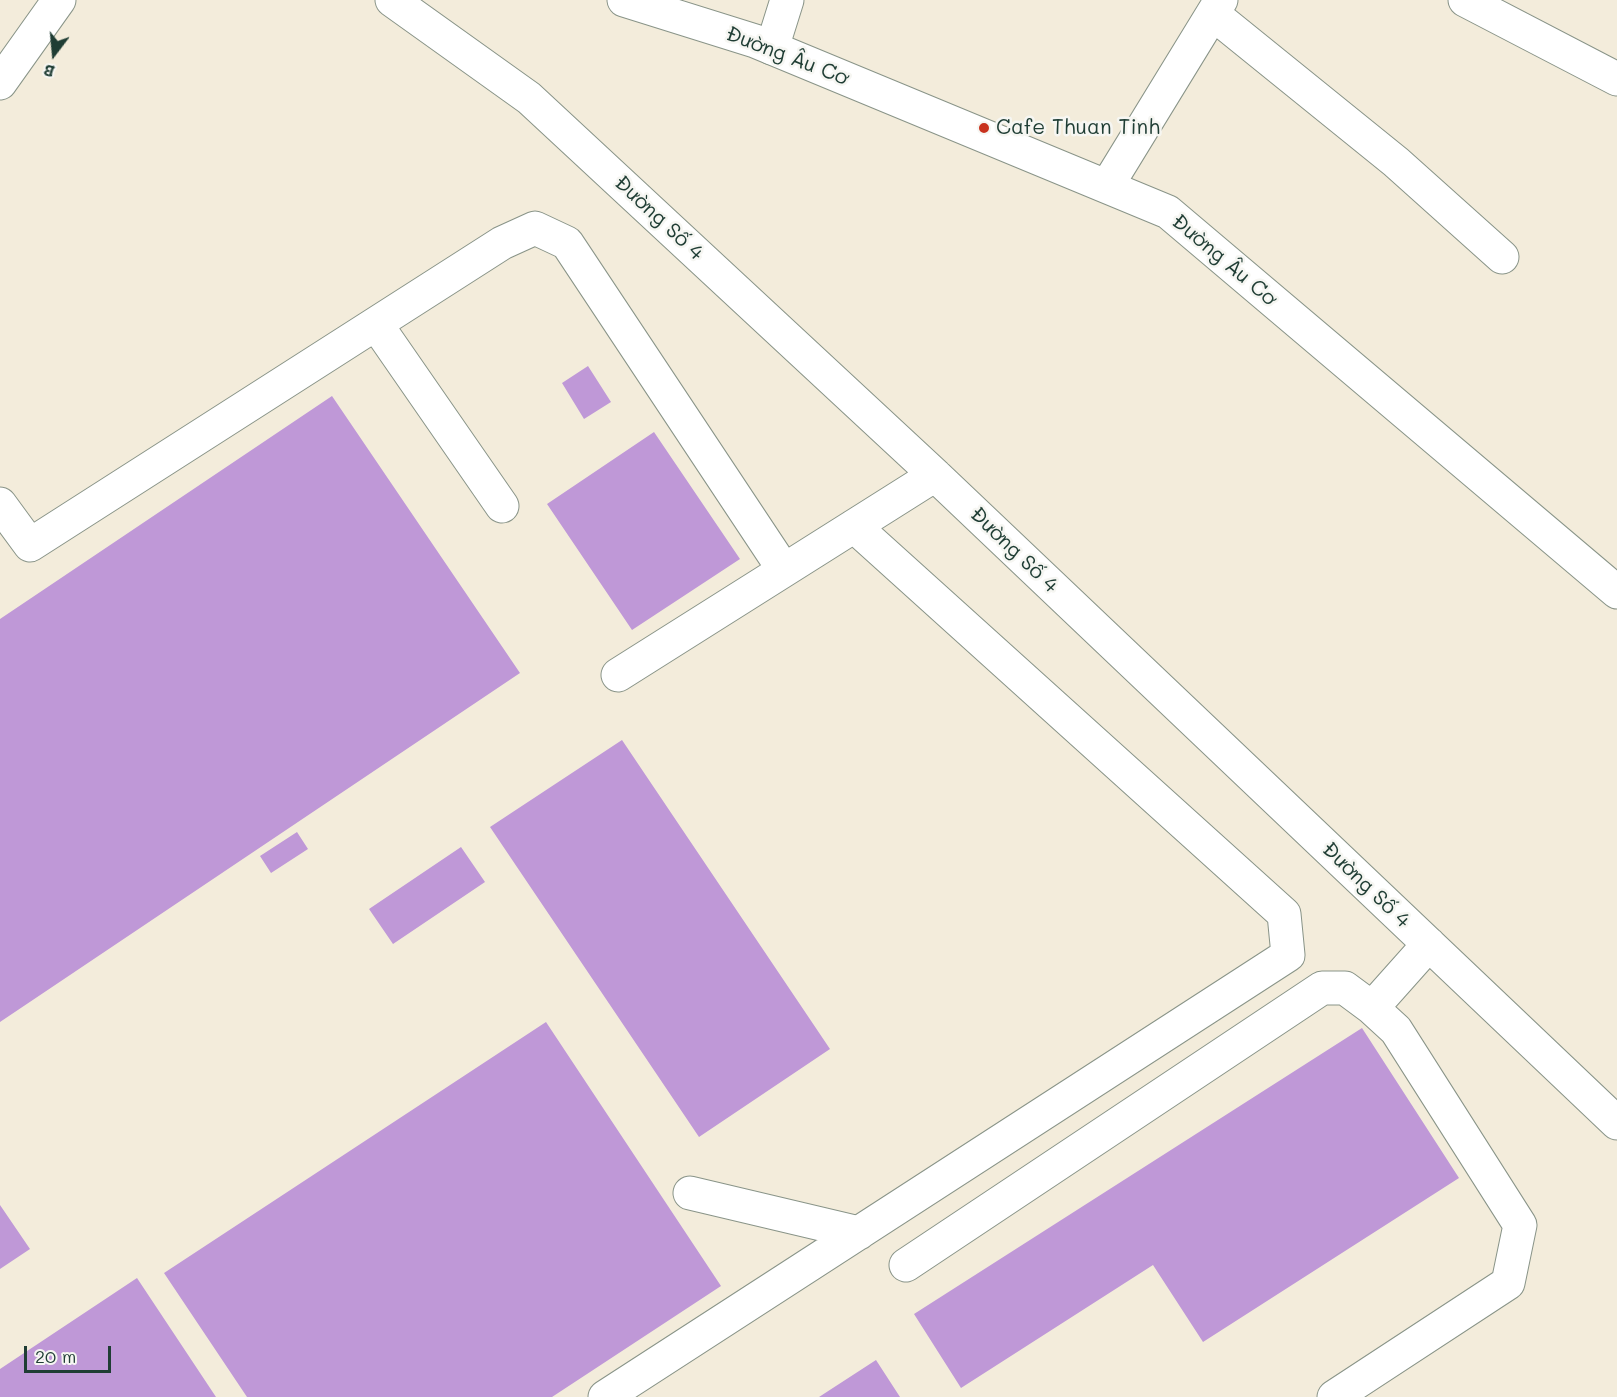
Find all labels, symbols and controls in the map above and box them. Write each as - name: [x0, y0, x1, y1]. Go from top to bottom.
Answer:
- street label: Đường Âu Cơ: [722, 21, 852, 91]
- north arrow: [24, 24, 84, 84]
- text: B: [41, 60, 57, 83]
- place label: Cafe Thuan Tinh: [996, 115, 1160, 141]
- marker: Cafe Thuan Tinh: [977, 121, 991, 135]
- street label: Đường Số 4: [609, 170, 709, 266]
- street label: Đường Âu Cơ: [1167, 209, 1281, 311]
- street label: Đường Số 4: [965, 502, 1063, 598]
- street label: Đường Số 4: [1317, 837, 1415, 933]
- scale bar: [27, 1334, 114, 1372]
- text: 20 m: [35, 1344, 76, 1368]

